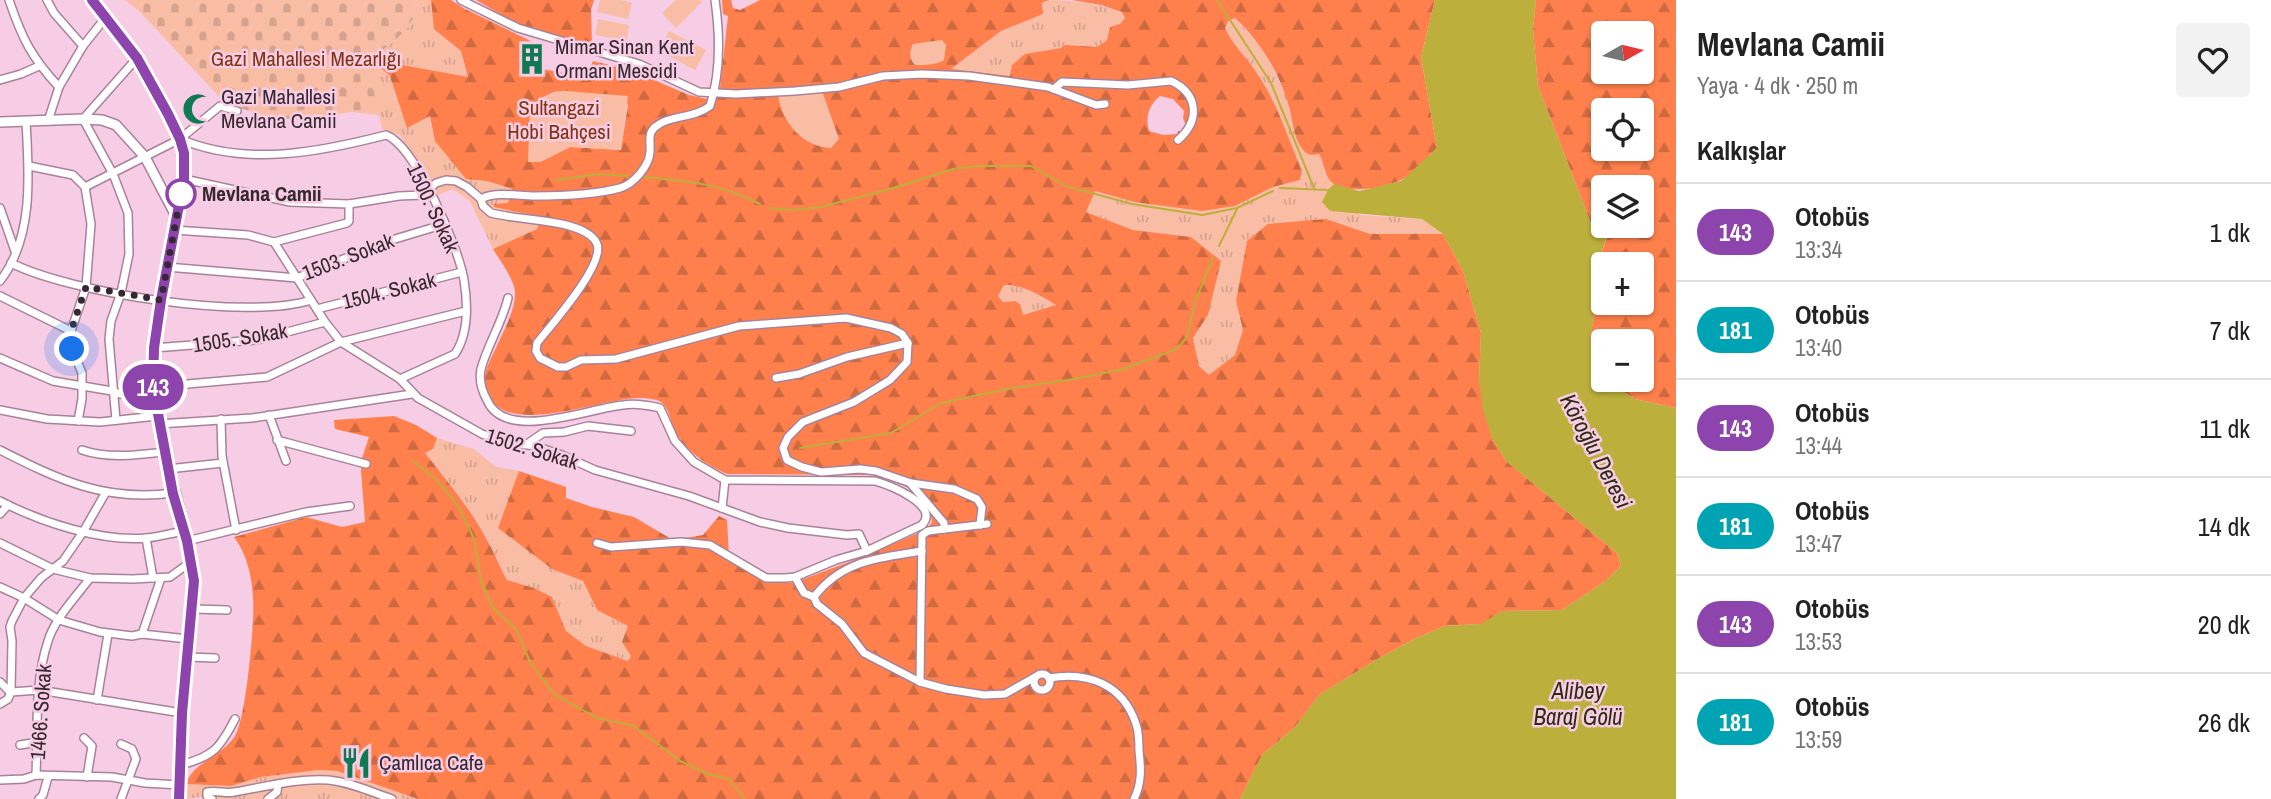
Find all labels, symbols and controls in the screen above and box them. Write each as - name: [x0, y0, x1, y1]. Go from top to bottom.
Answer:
- north arrow: [1591, 21, 1654, 84]
- map controls: [1591, 21, 1654, 392]
- text: Mevlana Camii: [1697, 22, 1885, 66]
- button: heart: [2176, 23, 2250, 97]
- place label: Mimar Sinan Kent Ormanı Mescidi: [555, 32, 694, 85]
- building icon: Mimar Sinan Kent Ormanı Mescidi: [515, 42, 549, 76]
- park label: Gazi Mahallesi Mezarlığı: [211, 44, 401, 73]
- text: Yaya · 4 dk · 250 m: [1697, 70, 1858, 101]
- place label: Gazi Mahallesi Mevlana Camii: [221, 82, 337, 135]
- mosque icon: Gazi Mahallesi Mevlana Camii: [181, 92, 215, 126]
- park label: Sultangazi Hobi Bahçesi: [507, 93, 611, 146]
- button: locate: [1591, 98, 1654, 161]
- text: Kalkışlar: [1697, 133, 1786, 168]
- street label: 1500. Sokak: [400, 158, 467, 258]
- button: layers: [1591, 175, 1654, 238]
- marker: Mevlana Camii: [166, 179, 196, 209]
- place label: Mevlana Camii: [202, 179, 322, 208]
- text: Otobüs: [1795, 199, 1870, 234]
- text: 1 dk: [2210, 215, 2250, 250]
- text: 143: [1719, 216, 1752, 248]
- street label: 1503. Sokak: [298, 226, 398, 287]
- text: 13:34: [1795, 234, 1842, 265]
- button: +: [1591, 252, 1654, 315]
- street label: 1504. Sokak: [339, 265, 439, 316]
- text: Otobüs: [1795, 297, 1870, 332]
- text: 7 dk: [2210, 313, 2250, 348]
- text: 181: [1719, 314, 1752, 346]
- street label: 1505. Sokak: [190, 316, 290, 359]
- button: −: [1591, 329, 1654, 392]
- your location: [54, 331, 89, 366]
- text: 13:40: [1795, 332, 1842, 363]
- line badge: 143: [113, 364, 193, 410]
- text: 143: [137, 371, 169, 403]
- water label: Köroğlu Deresi: [1553, 388, 1640, 514]
- text: Otobüs: [1795, 395, 1870, 430]
- text: 11 dk: [2199, 411, 2250, 446]
- text: 143: [1719, 412, 1752, 444]
- street label: 1502. Sokak: [482, 421, 583, 476]
- text: 13:44: [1795, 430, 1842, 461]
- text: Otobüs: [1795, 493, 1870, 528]
- text: 14 dk: [2198, 509, 2250, 544]
- text: 181: [1719, 510, 1752, 542]
- text: 13:47: [1795, 528, 1842, 559]
- text: Otobüs: [1795, 591, 1870, 626]
- text: 20 dk: [2198, 607, 2250, 642]
- text: 143: [1719, 608, 1752, 640]
- text: 13:53: [1795, 626, 1842, 657]
- street label: 1466. Sokak: [23, 663, 58, 761]
- water label: Alibey Baraj Gölü: [1533, 675, 1623, 732]
- text: Otobüs: [1795, 689, 1870, 724]
- text: 26 dk: [2198, 705, 2250, 740]
- text: 181: [1719, 706, 1752, 738]
- text: 13:59: [1795, 724, 1842, 755]
- restaurant icon: Çamlıca Cafe: [339, 746, 373, 780]
- place label: Çamlıca Cafe: [379, 748, 483, 777]

